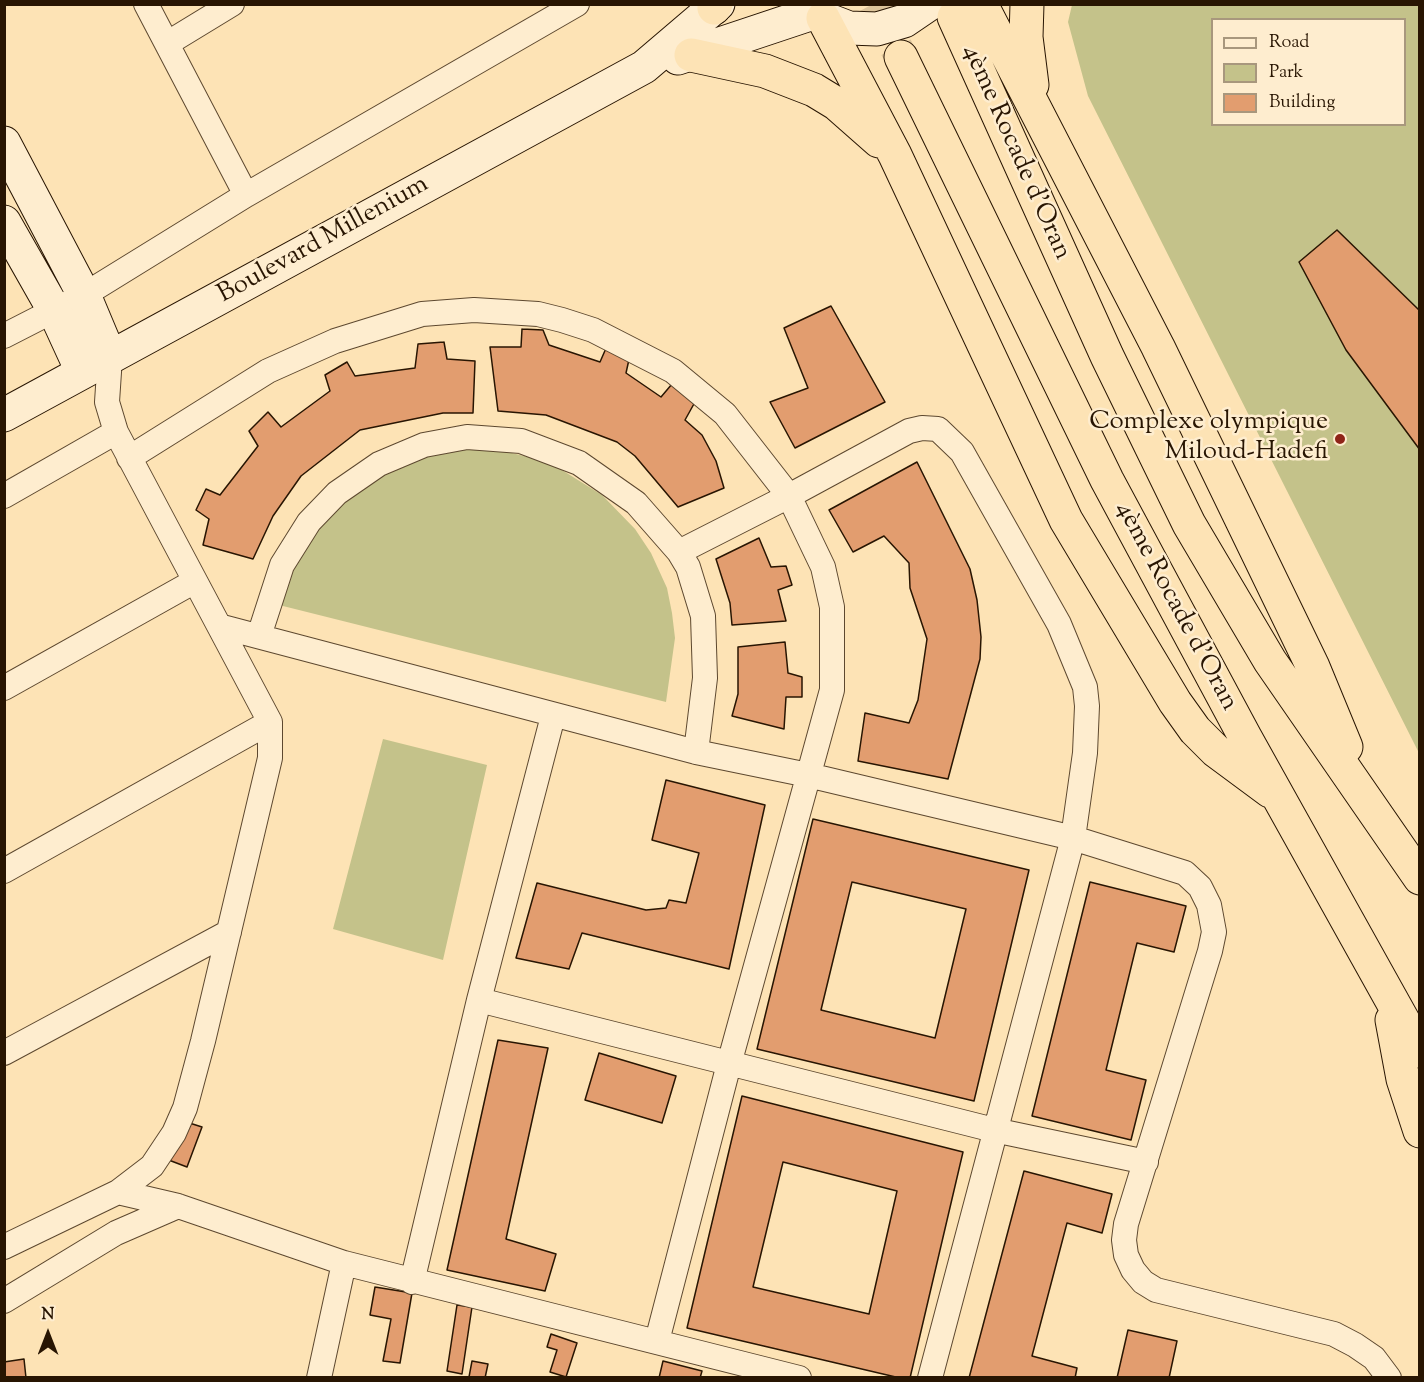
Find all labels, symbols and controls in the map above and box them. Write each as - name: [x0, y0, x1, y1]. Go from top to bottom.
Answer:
- legend: [1211, 18, 1406, 126]
- text: Road: [1269, 30, 1309, 56]
- street label: 4ème Rocade d'Oran: [954, 41, 1076, 265]
- text: Park: [1269, 60, 1303, 86]
- text: Building: [1269, 90, 1335, 116]
- street label: Boulevard Millenium: [213, 170, 435, 312]
- place label: Complexe olympique Miloud-Hadefi: [1089, 408, 1328, 470]
- marker: Complexe olympique Miloud-Hadefi: [1333, 432, 1347, 446]
- street label: 4ème Rocade d'Oran: [1107, 497, 1243, 717]
- north arrow: [18, 1304, 78, 1364]
- text: N: [42, 1304, 54, 1327]

